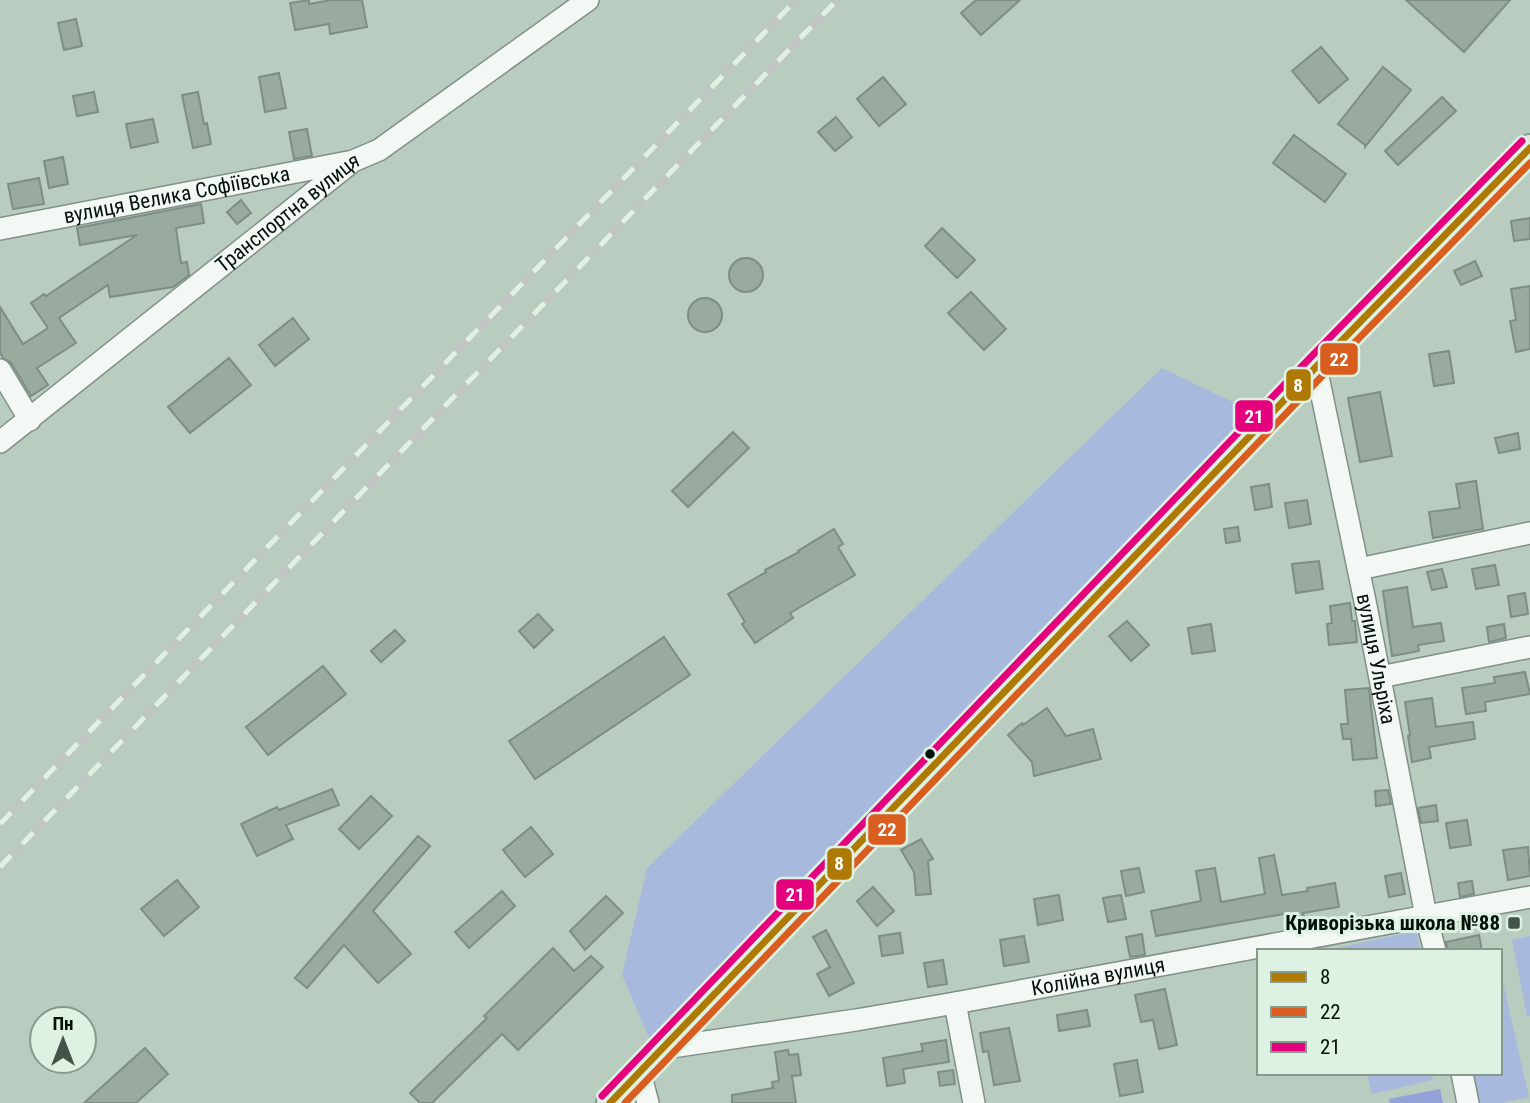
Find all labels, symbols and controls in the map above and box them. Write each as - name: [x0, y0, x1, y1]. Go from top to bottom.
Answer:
- street label: Транспортна вулиця: [211, 148, 363, 277]
- street label: вулиця Велика Софіївська: [62, 161, 292, 228]
- line badge: 22: [1319, 342, 1359, 376]
- text: 22: [1329, 348, 1349, 371]
- line badge: 8: [1285, 368, 1312, 402]
- text: 8: [1293, 374, 1303, 397]
- line badge: 21: [1234, 399, 1274, 433]
- text: 21: [1244, 405, 1264, 428]
- street label: вулиця Ульріха: [1352, 591, 1401, 726]
- unlabelled marker: [923, 747, 937, 761]
- line badge: 22: [867, 813, 907, 846]
- text: 22: [877, 818, 897, 841]
- line badge: 8: [826, 847, 853, 881]
- text: 8: [834, 852, 844, 875]
- line badge: 21: [775, 878, 815, 911]
- text: 21: [785, 883, 805, 906]
- place label: Криворізька школа №88: [1285, 911, 1500, 935]
- marker: Криворізька школа №88: [1506, 915, 1522, 931]
- legend: [1257, 949, 1502, 1075]
- street label: Колійна вулиця: [1029, 953, 1167, 1001]
- text: 8: [1320, 965, 1330, 989]
- text: 22: [1320, 1000, 1341, 1024]
- north arrow: [28, 1005, 98, 1075]
- text: Пн: [52, 1012, 74, 1035]
- text: 21: [1320, 1035, 1341, 1059]

